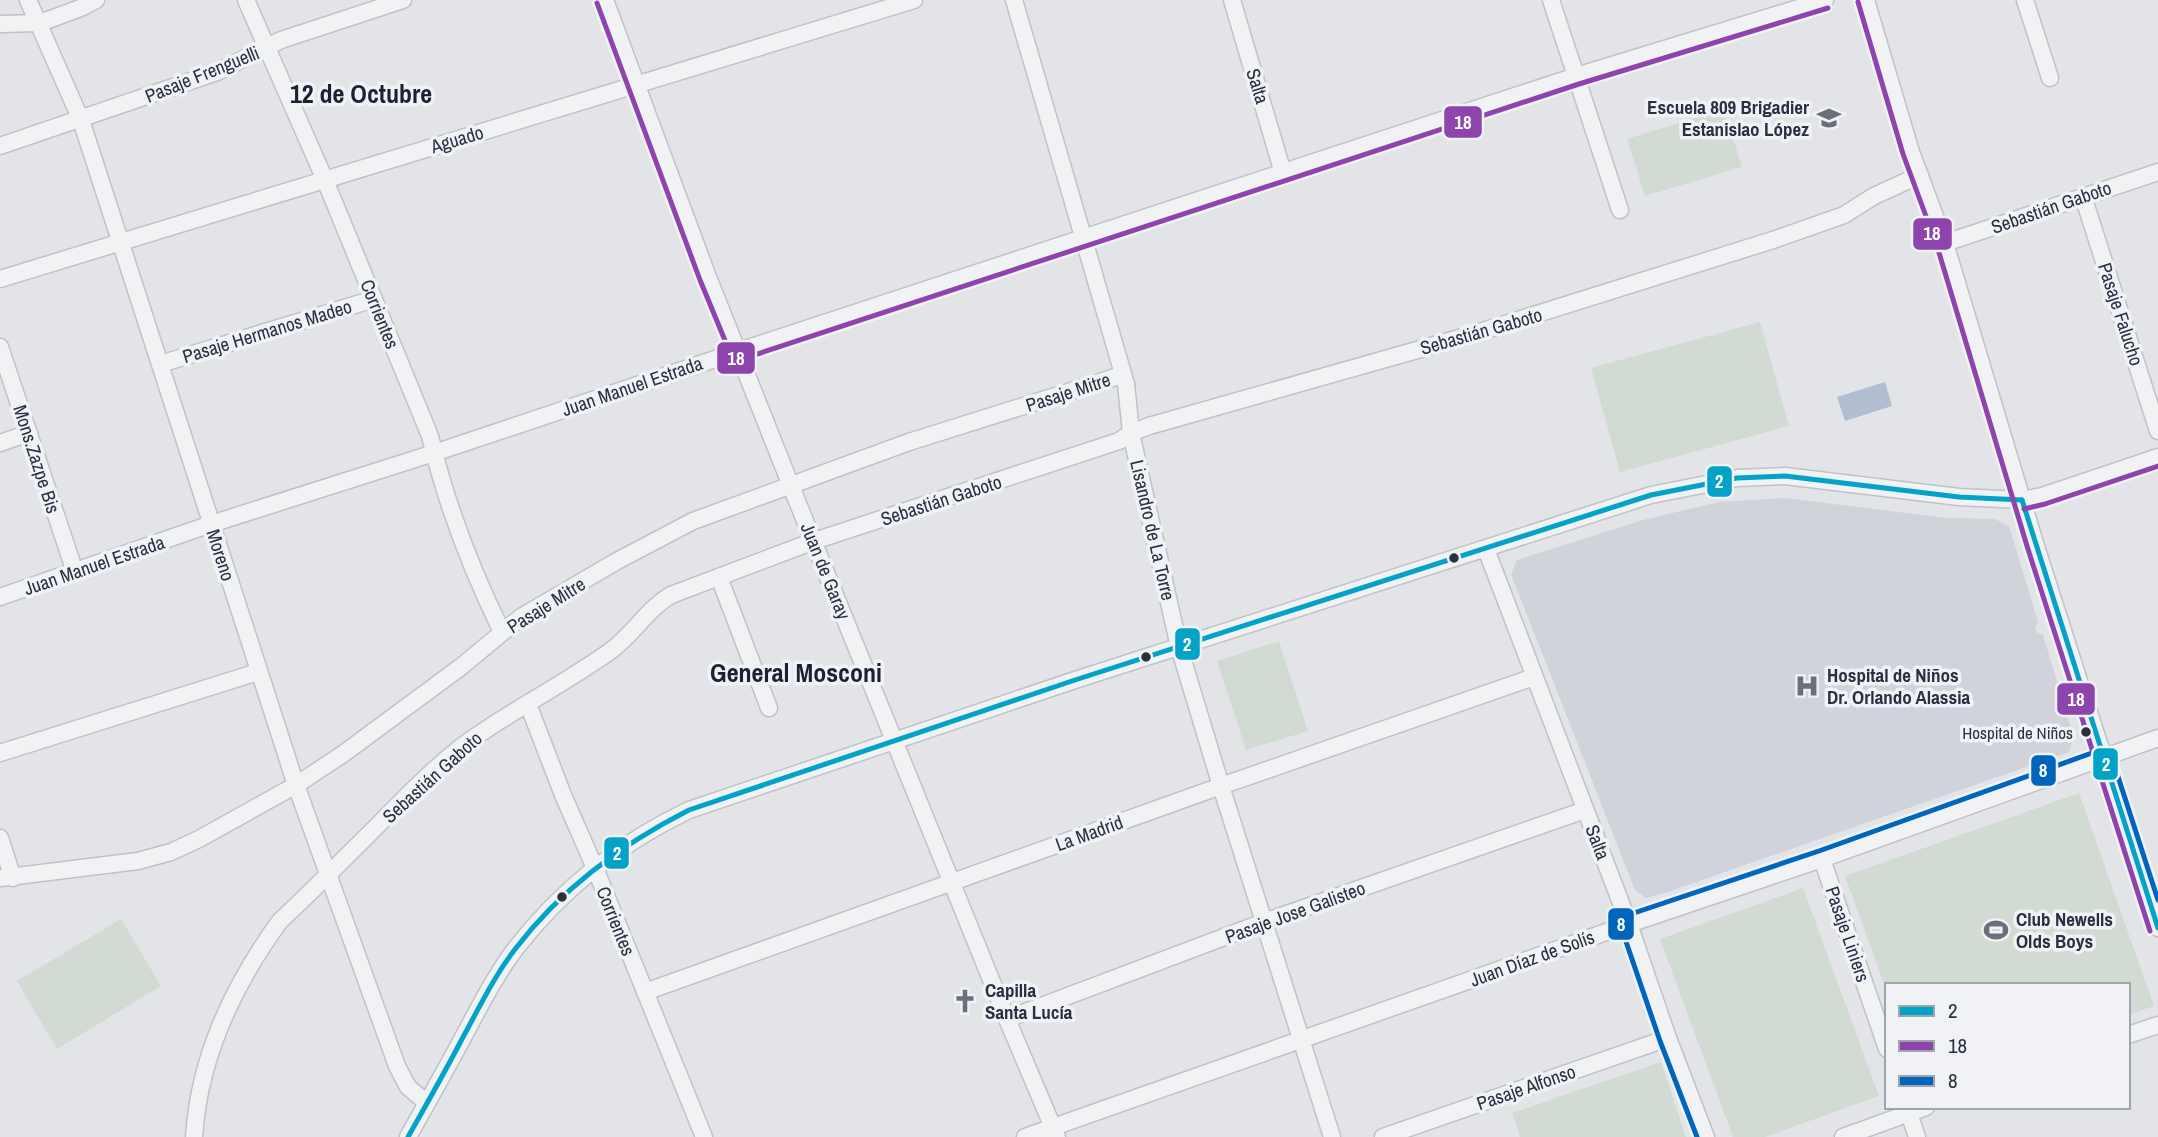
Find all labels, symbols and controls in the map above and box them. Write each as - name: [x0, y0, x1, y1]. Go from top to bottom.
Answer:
- street label: Pasaje Frenguelli: [141, 39, 263, 109]
- street label: Salta: [1240, 65, 1276, 107]
- district label: 12 de Octubre: [290, 76, 432, 111]
- place label: Escuela 809 Brigadier Estanislao López: [1647, 94, 1809, 142]
- school or university icon: Escuela 809 Brigadier Estanislao López: [1815, 104, 1843, 132]
- line badge: 18: [1443, 105, 1483, 139]
- text: 18: [1454, 109, 1472, 135]
- street label: Aguado: [427, 119, 486, 160]
- street label: Sebastián Gaboto: [1987, 174, 2115, 240]
- line badge: 18: [1912, 217, 1953, 251]
- text: 18: [1923, 220, 1941, 246]
- street label: Pasaje Falucho: [2092, 259, 2150, 369]
- street label: Corrientes: [354, 275, 406, 353]
- street label: Pasaje Hermanos Madeo: [179, 293, 355, 369]
- street label: Sebastián Gaboto: [1417, 301, 1545, 361]
- line badge: 18: [716, 341, 756, 375]
- text: 18: [727, 345, 745, 371]
- street label: Juan Manuel Estrada: [558, 350, 706, 422]
- street label: Pasaje Mitre: [1022, 366, 1114, 418]
- street label: Mons.Zazpe Bis: [7, 401, 67, 517]
- street label: Lisandro de La Torre: [1124, 457, 1182, 603]
- line badge: 2: [1706, 465, 1733, 498]
- street label: Sebastián Gaboto: [877, 468, 1005, 532]
- text: 2: [1715, 468, 1724, 494]
- street label: Juan de Garay: [795, 519, 857, 623]
- street label: Moreno: [200, 526, 242, 584]
- street label: Juan Manuel Estrada: [20, 529, 168, 601]
- unlabelled marker: [1447, 551, 1461, 565]
- street label: Pasaje Mitre: [502, 571, 590, 639]
- line badge: 2: [1174, 627, 1201, 661]
- text: 2: [1183, 631, 1192, 657]
- unlabelled marker: [1139, 650, 1153, 664]
- district label: General Mosconi: [710, 655, 882, 690]
- place label: Hospital de Niños Dr. Orlando Alassia: [1827, 662, 1971, 710]
- hospital icon: Hospital de Niños Dr. Orlando Alassia: [1793, 672, 1821, 700]
- line badge: 18: [2056, 682, 2096, 716]
- text: 18: [2067, 686, 2085, 712]
- place label: Hospital de Niños: [1962, 721, 2073, 744]
- street label: Sebastián Gaboto: [377, 725, 487, 829]
- marker: Hospital de Niños: [2079, 725, 2093, 739]
- line badge: 2: [2092, 747, 2119, 781]
- text: 2: [2102, 751, 2111, 777]
- line badge: 8: [2030, 754, 2057, 787]
- text: 8: [2039, 757, 2048, 783]
- street label: La Madrid: [1052, 809, 1126, 857]
- street label: Salta: [1579, 821, 1617, 864]
- line badge: 2: [603, 836, 630, 870]
- text: 2: [613, 840, 622, 866]
- street label: Pasaje Jose Galisteo: [1221, 875, 1369, 949]
- street label: Corrientes: [590, 882, 642, 960]
- street label: Pasaje Liniers: [1819, 883, 1877, 986]
- unlabelled marker: [555, 890, 569, 904]
- place label: Club Newells Olds Boys: [2016, 906, 2113, 954]
- line badge: 8: [1607, 907, 1635, 941]
- text: 8: [1617, 911, 1626, 937]
- sports icon: Club Newells Olds Boys: [1982, 916, 2010, 944]
- street label: Juan Díaz de Solís: [1466, 923, 1598, 993]
- place label: Capilla Santa Lucía: [985, 977, 1073, 1025]
- legend: [1885, 983, 2130, 1109]
- church icon: Capilla Santa Lucía: [951, 987, 979, 1015]
- text: 2: [1948, 996, 1958, 1025]
- text: 18: [1948, 1031, 1967, 1060]
- street label: Pasaje Alfonso: [1473, 1058, 1579, 1116]
- text: 8: [1948, 1066, 1958, 1095]

